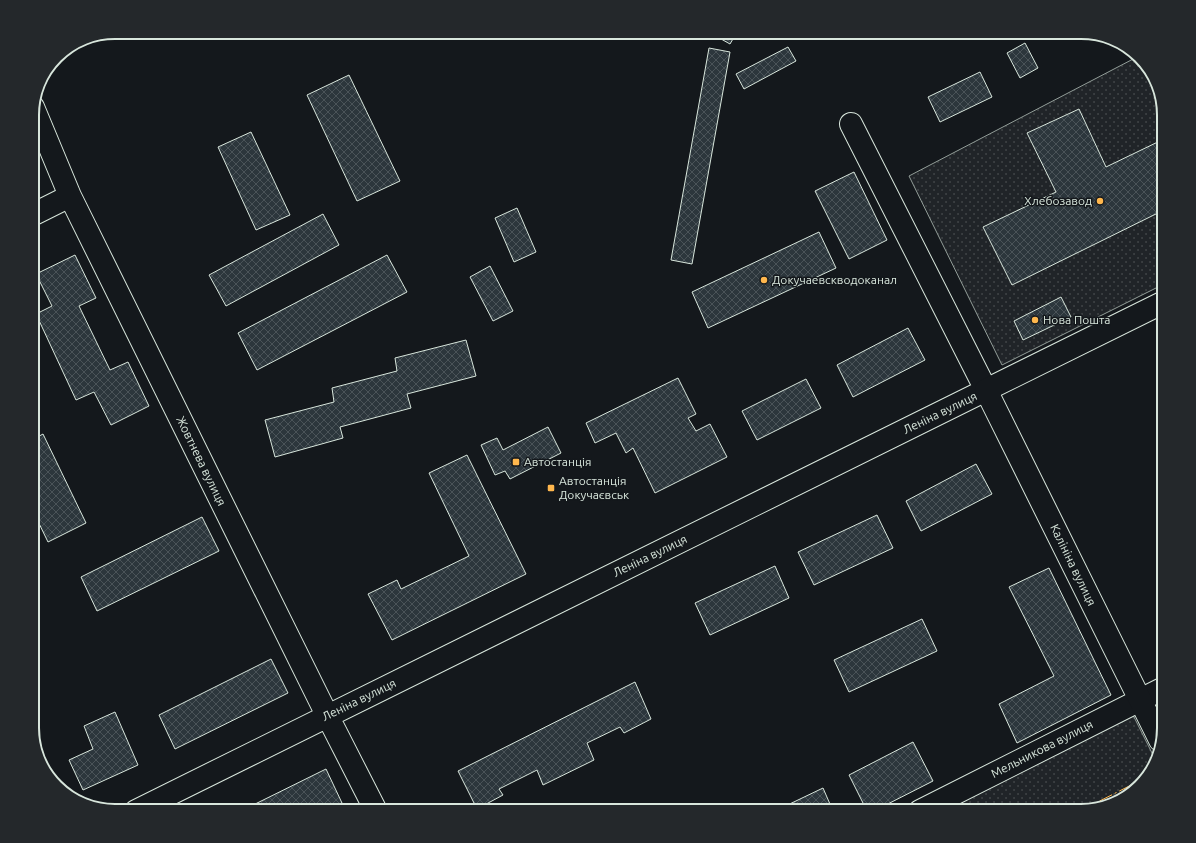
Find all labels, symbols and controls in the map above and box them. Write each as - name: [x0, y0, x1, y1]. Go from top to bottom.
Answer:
- place label: Хлебозавод: [1024, 194, 1092, 207]
- marker: Хлебозавод: [1095, 196, 1105, 206]
- place label: Докучаевскводоканал: [772, 273, 897, 286]
- marker: Докучаевскводоканал: [759, 275, 769, 285]
- place label: Нова Пошта: [1043, 313, 1110, 326]
- marker: Нова Пошта: [1030, 315, 1040, 325]
- street label: Леніна вулиця: [901, 389, 979, 436]
- street label: Жовтнева вулиця: [174, 414, 229, 508]
- place label: Автостанція: [524, 455, 591, 468]
- marker: Автостанція: [511, 457, 521, 467]
- place label: Автостанція Докучаєвськ: [559, 474, 629, 501]
- marker: Автостанція Докучаєвськ: [546, 483, 556, 493]
- street label: Калініна вулиця: [1048, 522, 1099, 608]
- street label: Леніна вулиця: [611, 532, 689, 579]
- street label: Леніна вулиця: [320, 676, 398, 723]
- street label: Мельникова вулиця: [989, 717, 1095, 780]

